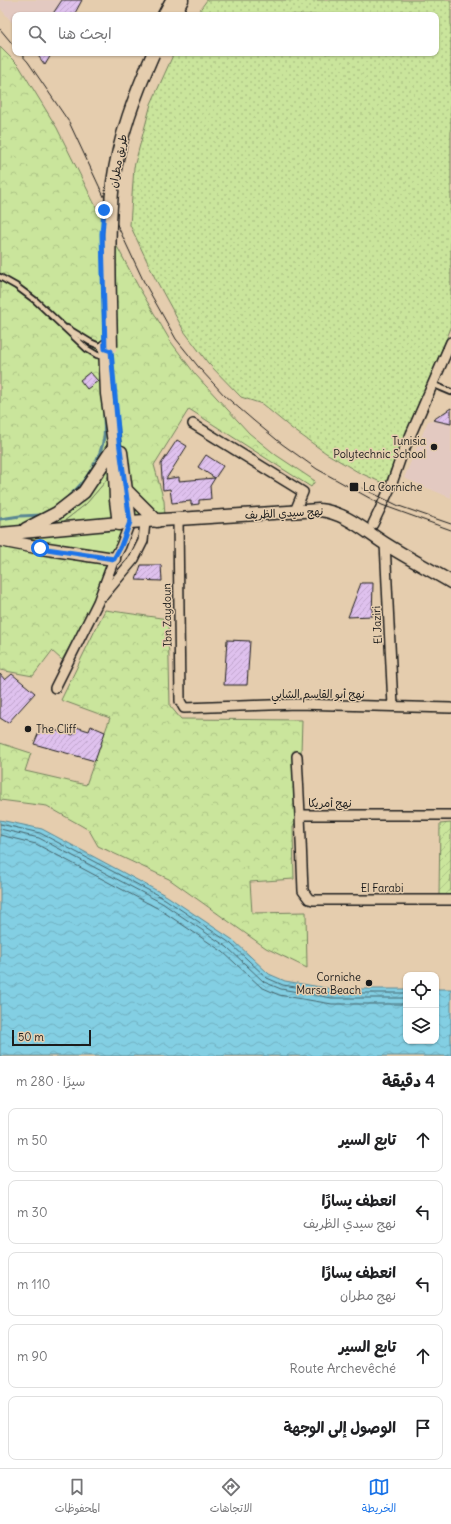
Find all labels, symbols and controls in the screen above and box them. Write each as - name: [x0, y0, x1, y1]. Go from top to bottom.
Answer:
- search box: [12, 12, 439, 56]
- icon: search: [26, 23, 48, 45]
- text: ابحث هنا: [58, 24, 112, 43]
- street label: طريق مطران: [106, 133, 130, 189]
- route end: [95, 201, 113, 219]
- place label: Tunisia Polytechnic School: [333, 434, 426, 461]
- marker: Tunisia Polytechnic School: [429, 442, 439, 452]
- place label: La Corniche: [363, 480, 422, 494]
- marker: La Corniche: [348, 481, 360, 493]
- street label: نهج سيدي الظريف: [244, 504, 324, 524]
- route start: [31, 539, 49, 557]
- street label: Ibn Zaydoun: [159, 583, 175, 647]
- street label: El Jaziri: [369, 606, 385, 644]
- street label: نهج أبو القاسم الشابي: [271, 687, 365, 705]
- place label: The Cliff: [36, 722, 76, 736]
- marker: The Cliff: [23, 724, 33, 734]
- street label: نهج أمريكا: [308, 796, 352, 811]
- street label: El Farabi: [361, 881, 403, 895]
- place label: Corniche Marsa Beach: [296, 970, 361, 997]
- map controls: [403, 972, 439, 1044]
- button: locate: [403, 972, 439, 1008]
- marker: Corniche Marsa Beach: [364, 978, 374, 988]
- button: layers: [403, 1008, 439, 1044]
- scale bar: [12, 1028, 91, 1047]
- text: 50 m: [18, 1030, 44, 1044]
- text: 4 دقيقة: [382, 1070, 435, 1092]
- text: سيرًا · 280 m: [16, 1073, 85, 1090]
- icon: ahead: [412, 1129, 434, 1151]
- text: تابع السير: [339, 1130, 396, 1149]
- text: 50 m: [17, 1132, 48, 1149]
- text: انعطف يسارًا: [322, 1191, 396, 1210]
- icon: left: [412, 1201, 434, 1223]
- text: 30 m: [17, 1204, 47, 1221]
- text: نهج سيدي الظريف: [303, 1215, 396, 1232]
- text: انعطف يسارًا: [322, 1263, 396, 1282]
- icon: left: [412, 1273, 434, 1295]
- text: 110 m: [17, 1276, 50, 1293]
- text: نهج مطران: [340, 1287, 396, 1304]
- text: تابع السير: [339, 1337, 396, 1356]
- icon: ahead: [412, 1345, 434, 1367]
- text: 90 m: [17, 1348, 48, 1365]
- text: Route Archevêché: [290, 1360, 396, 1377]
- icon: arrive: [412, 1417, 434, 1439]
- text: الوصول إلى الوجهة: [283, 1418, 396, 1437]
- tab: المحفوظات: [55, 1476, 100, 1518]
- tab: الاتجاهات: [210, 1476, 252, 1518]
- tab: الخريطة: [362, 1476, 396, 1518]

